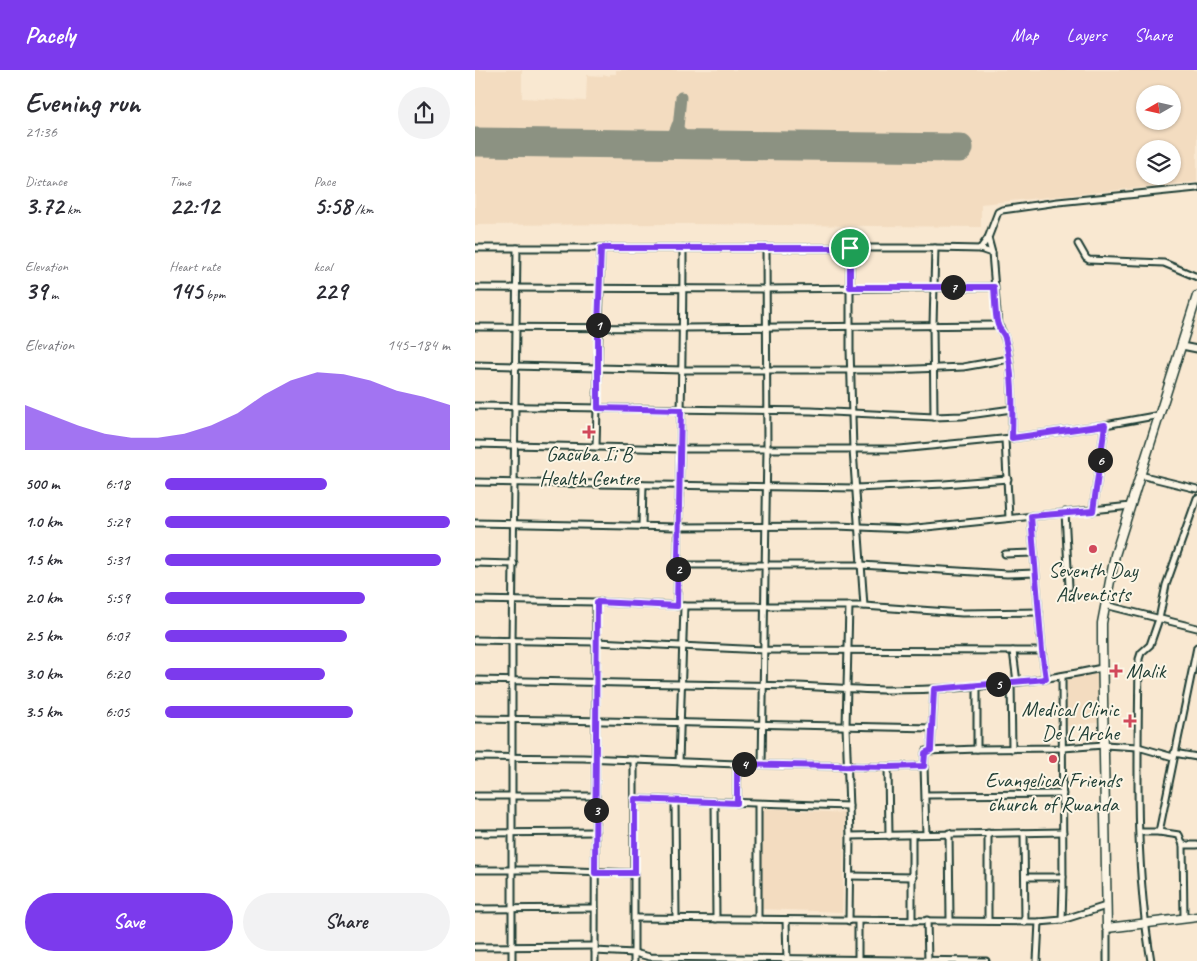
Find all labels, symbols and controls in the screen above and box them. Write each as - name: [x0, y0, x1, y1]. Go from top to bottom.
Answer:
- text: Pacely: [25, 20, 75, 50]
- text: Map: [1011, 24, 1039, 46]
- text: Layers: [1067, 24, 1106, 46]
- text: Share: [1134, 24, 1172, 46]
- text: Evening run: [25, 85, 140, 120]
- north arrow: [1136, 85, 1181, 130]
- map controls: [1136, 85, 1181, 185]
- button: share: [398, 87, 450, 139]
- text: 21:36: [25, 122, 57, 142]
- button: layers: [1136, 140, 1181, 185]
- text: Distance: [25, 173, 67, 190]
- text: Time: [169, 173, 191, 190]
- text: Pace: [314, 173, 335, 190]
- text: 3.72: [25, 190, 64, 222]
- text: 22:12: [169, 190, 219, 222]
- text: 5:58: [314, 190, 352, 222]
- text: km: [64, 201, 81, 218]
- text: /km: [352, 201, 373, 218]
- pin: [829, 227, 871, 269]
- icon: arrive: [836, 234, 864, 262]
- text: Elevation: [25, 258, 68, 275]
- text: Heart rate: [169, 258, 220, 275]
- text: kcal: [314, 258, 332, 275]
- pin: 7: [941, 274, 965, 300]
- text: 39: [25, 275, 47, 307]
- text: 145: [169, 275, 203, 307]
- text: 229: [314, 275, 347, 307]
- text: 7: [950, 279, 957, 296]
- text: m: [47, 286, 58, 303]
- text: bpm: [203, 286, 225, 303]
- pin: 1: [585, 312, 611, 338]
- text: 1: [595, 317, 602, 334]
- text: Elevation: [25, 335, 74, 355]
- text: 145–184 m: [387, 335, 450, 355]
- marker: Gacuba Ii B Health Centre: [582, 425, 596, 439]
- place label: Gacuba Ii B Health Centre: [539, 441, 641, 491]
- pin: 6: [1087, 448, 1113, 472]
- text: 6: [1097, 452, 1104, 469]
- text: 500 m: [25, 474, 59, 494]
- text: 6:18: [105, 474, 130, 494]
- text: 1.0 km: [25, 512, 62, 532]
- text: 5:29: [105, 512, 130, 532]
- marker: Seventh Day Adventists: [1087, 543, 1099, 555]
- text: 1.5 km: [25, 550, 62, 570]
- text: 5:31: [105, 550, 130, 570]
- pin: 2: [665, 556, 691, 582]
- place label: Seventh Day Adventists: [1048, 557, 1140, 607]
- text: 2: [675, 561, 682, 578]
- text: 2.0 km: [25, 588, 62, 608]
- text: 5:59: [105, 588, 130, 608]
- text: 2.5 km: [25, 626, 62, 646]
- text: 6:07: [105, 626, 130, 646]
- place label: Malik: [1126, 658, 1167, 684]
- text: 3.0 km: [25, 664, 62, 684]
- text: 6:20: [105, 664, 130, 684]
- marker: Malik: [1110, 665, 1122, 677]
- pin: 5: [985, 672, 1011, 696]
- text: 5: [995, 676, 1002, 693]
- place label: Medical Clinic De L'Arche: [1022, 696, 1121, 746]
- text: 3.5 km: [25, 702, 62, 722]
- text: 6:05: [105, 702, 130, 722]
- marker: Medical Clinic De L'Arche: [1123, 714, 1137, 728]
- pin: 4: [731, 752, 757, 776]
- marker: Evangelical Friends church of Rwanda: [1047, 753, 1059, 765]
- text: 4: [741, 756, 748, 773]
- place label: Evangelical Friends church of Rwanda: [985, 767, 1123, 817]
- pin: 3: [583, 798, 609, 822]
- text: 3: [593, 802, 600, 819]
- button: Save: [25, 893, 233, 951]
- button: Share: [243, 893, 450, 951]

